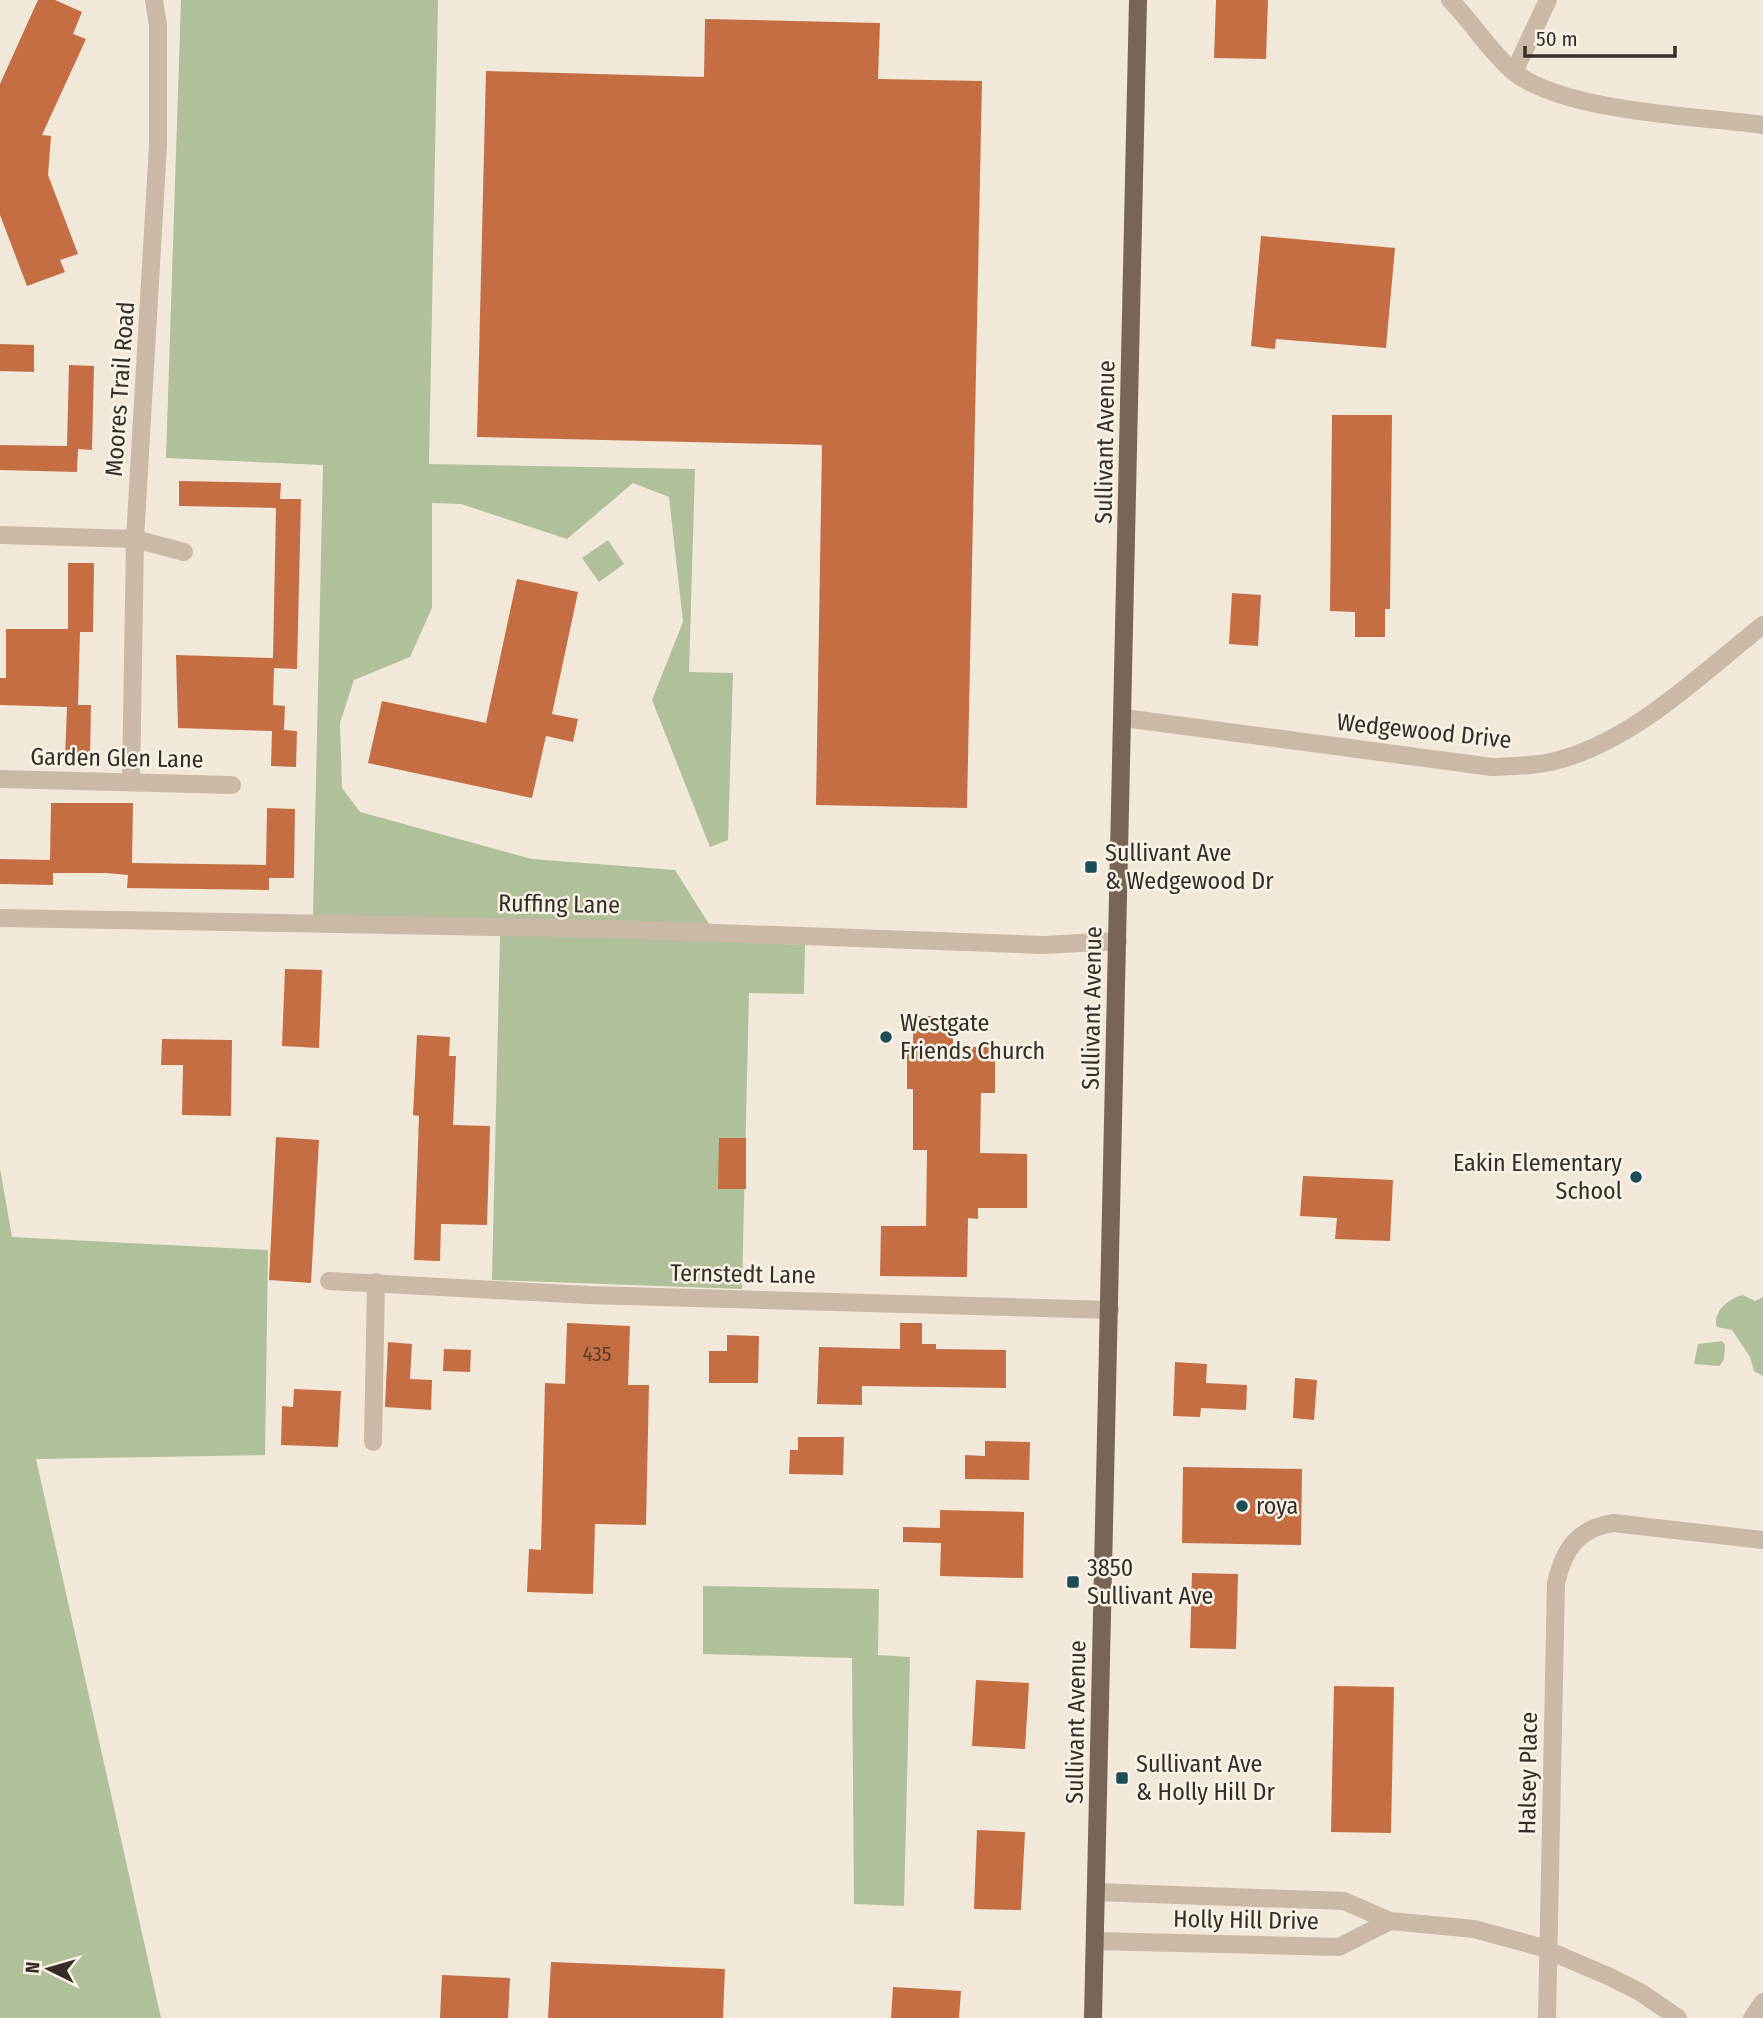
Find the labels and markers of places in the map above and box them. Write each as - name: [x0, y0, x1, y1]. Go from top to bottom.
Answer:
- place label: Sullivant Ave & Wedgewood Dr: [1105, 839, 1274, 895]
- marker: Sullivant Ave & Wedgewood Dr: [1083, 859, 1099, 875]
- place label: Westgate Friends Church: [900, 1009, 1045, 1065]
- marker: Westgate Friends Church: [878, 1029, 894, 1045]
- place label: Eakin Elementary School: [1453, 1149, 1622, 1205]
- marker: Eakin Elementary School: [1628, 1169, 1644, 1185]
- place label: roya: [1256, 1492, 1298, 1520]
- marker: roya: [1234, 1498, 1250, 1514]
- place label: 3850 Sullivant Ave: [1087, 1554, 1213, 1610]
- marker: 3850 Sullivant Ave: [1065, 1574, 1081, 1590]
- place label: Sullivant Ave & Holly Hill Dr: [1136, 1750, 1275, 1806]
- marker: Sullivant Ave & Holly Hill Dr: [1114, 1770, 1130, 1786]

